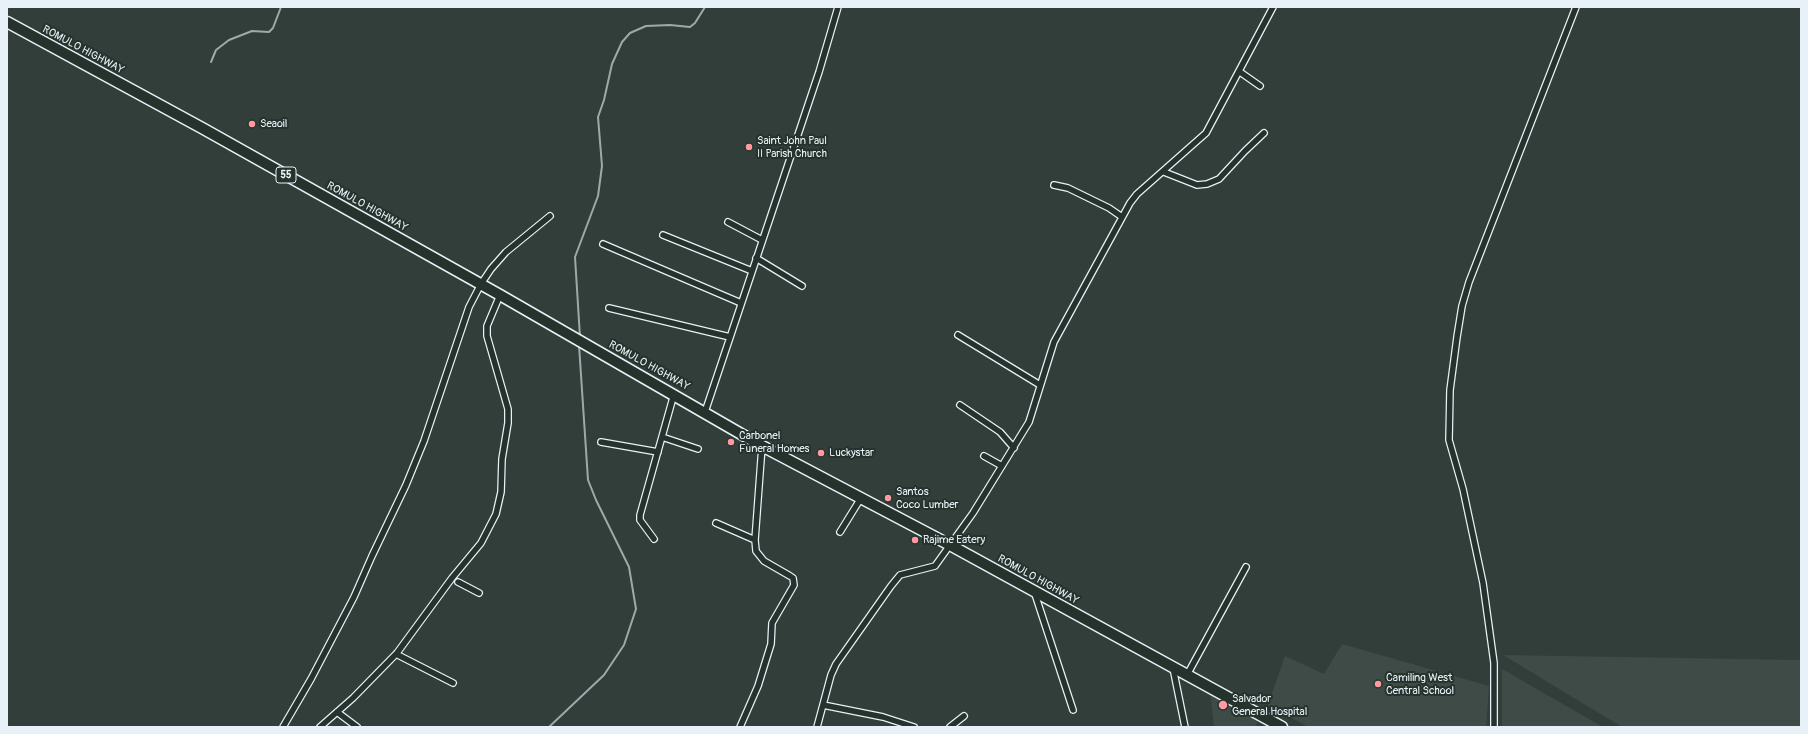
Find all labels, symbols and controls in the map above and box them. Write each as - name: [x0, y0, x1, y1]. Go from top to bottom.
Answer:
- street label: ROMULO HIGHWAY: [40, 23, 126, 77]
- place label: Seaoil: [260, 117, 287, 131]
- marker: Seaoil: [247, 119, 257, 129]
- place label: Saint John Paul II Parish Church: [757, 134, 827, 160]
- marker: Saint John Paul II Parish Church: [744, 142, 754, 152]
- road number: 55: [276, 167, 296, 183]
- street label: ROMULO HIGHWAY: [324, 179, 410, 235]
- street label: ROMULO HIGHWAY: [606, 338, 692, 394]
- place label: Carbonel Funeral Homes: [739, 429, 809, 455]
- marker: Carbonel Funeral Homes: [726, 437, 736, 447]
- place label: Luckystar: [829, 446, 874, 460]
- marker: Luckystar: [816, 448, 826, 458]
- place label: Santos Coco Lumber: [896, 485, 959, 511]
- marker: Santos Coco Lumber: [883, 493, 893, 503]
- place label: Rajime Eatery: [923, 533, 985, 547]
- marker: Rajime Eatery: [910, 535, 920, 545]
- street label: ROMULO HIGHWAY: [995, 552, 1081, 608]
- place label: Camiling West Central School: [1386, 671, 1454, 697]
- marker: Camiling West Central School: [1373, 679, 1383, 689]
- place label: Salvador General Hospital: [1232, 692, 1307, 718]
- marker: Salvador General Hospital: [1217, 699, 1229, 711]

